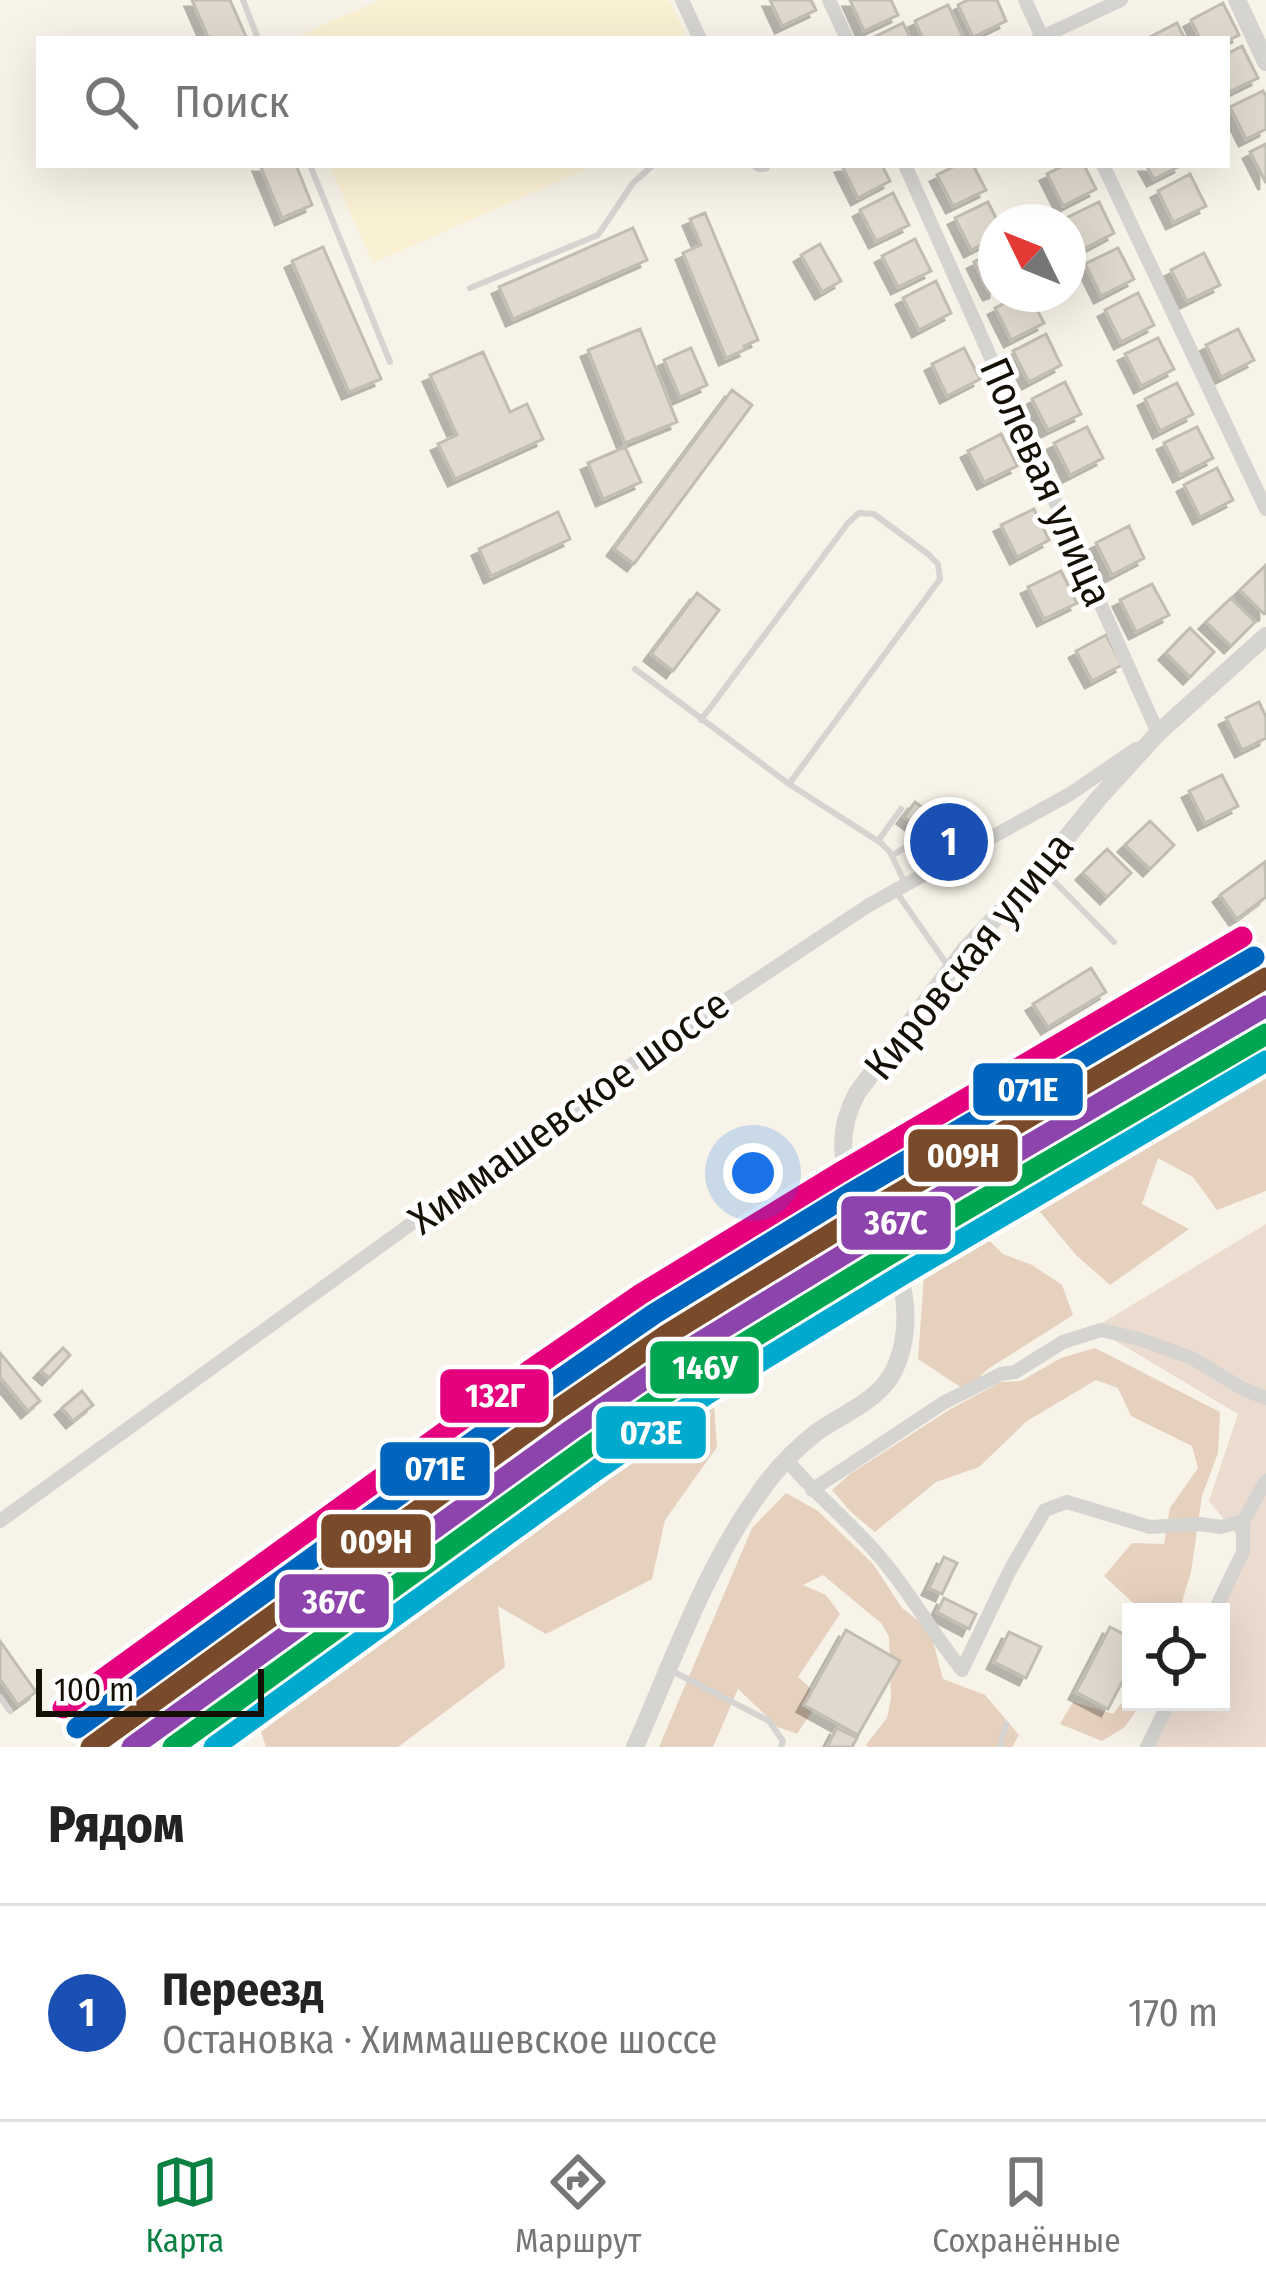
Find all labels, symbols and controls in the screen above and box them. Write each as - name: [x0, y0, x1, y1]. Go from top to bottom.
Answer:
- search box: [36, 36, 1230, 168]
- icon: search: [78, 69, 144, 135]
- text: Поиск: [174, 75, 289, 129]
- north arrow: [978, 204, 1086, 312]
- street label: Полевая улица: [969, 350, 1123, 614]
- pin: 1: [910, 797, 988, 887]
- street label: Кировская улица: [854, 822, 1084, 1090]
- street label: Химмашевское шоссе: [399, 979, 739, 1245]
- line badge: 071Е: [971, 1061, 1085, 1118]
- text: 071Е: [998, 1070, 1058, 1110]
- line badge: 009Н: [906, 1127, 1020, 1184]
- text: 009Н: [927, 1136, 999, 1176]
- your location: [723, 1143, 783, 1203]
- line badge: 367С: [839, 1194, 953, 1252]
- text: 367С: [863, 1203, 928, 1243]
- line badge: 146У: [648, 1339, 761, 1396]
- text: 146У: [672, 1348, 738, 1388]
- line badge: 132Г: [438, 1367, 551, 1425]
- text: 132Г: [465, 1376, 526, 1416]
- line badge: 073Е: [594, 1404, 708, 1461]
- text: 073Е: [620, 1413, 682, 1453]
- line badge: 071Е: [378, 1440, 492, 1498]
- text: 071Е: [405, 1449, 465, 1489]
- line badge: 009Н: [319, 1512, 433, 1570]
- text: 009Н: [340, 1522, 412, 1562]
- line badge: 367С: [277, 1572, 391, 1630]
- text: 367С: [301, 1582, 366, 1622]
- map controls: [1122, 1603, 1230, 1711]
- button: locate: [1122, 1603, 1230, 1711]
- scale bar: [36, 1663, 264, 1716]
- text: 100 m: [54, 1670, 134, 1710]
- text: Рядом: [48, 1794, 184, 1856]
- text: Переезд: [162, 1963, 324, 2017]
- text: 1: [79, 1990, 95, 2036]
- text: 170 m: [1128, 1990, 1218, 2036]
- text: Остановка · Химмашевское шоссе: [162, 2017, 717, 2063]
- tab: Карта: [145, 2149, 224, 2261]
- tab: Маршрут: [515, 2149, 641, 2261]
- tab: Сохранённые: [932, 2149, 1121, 2261]

